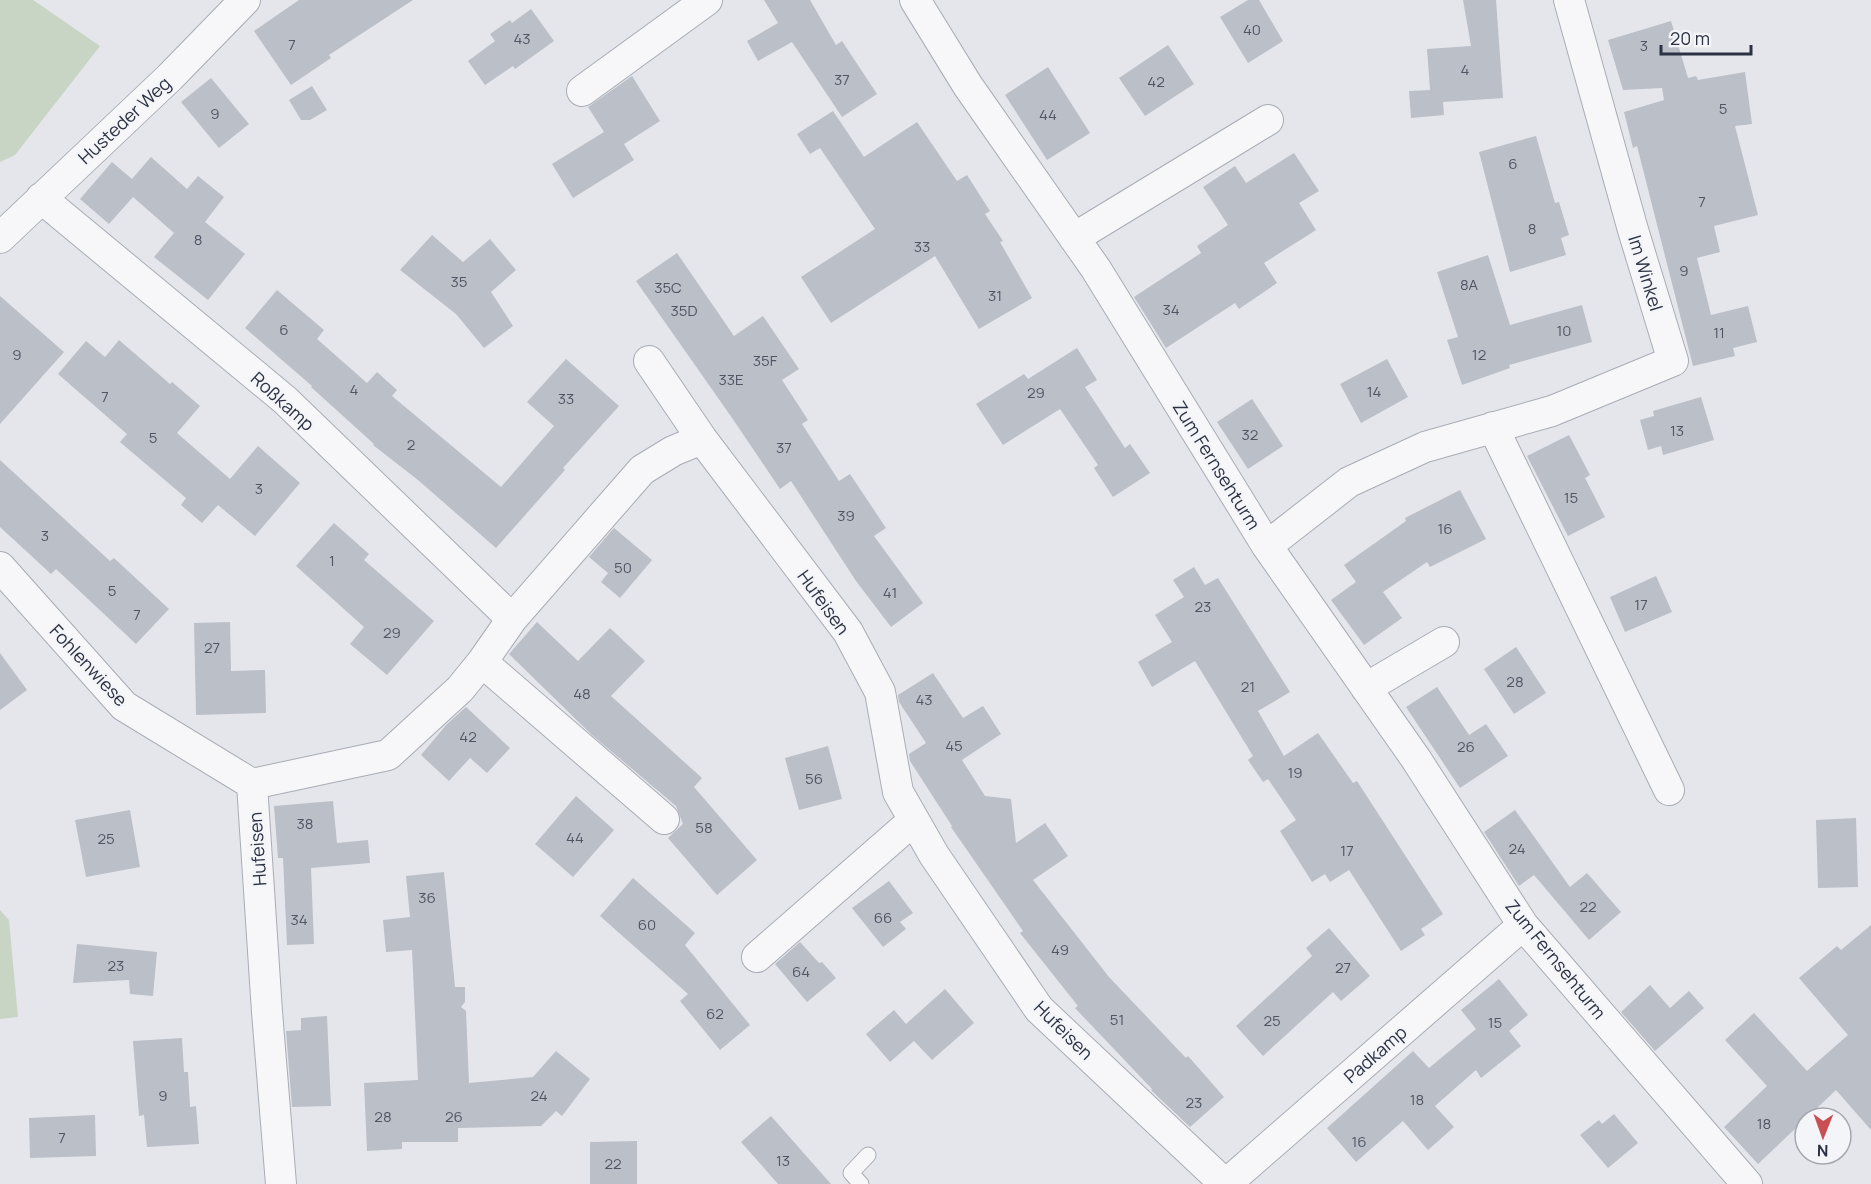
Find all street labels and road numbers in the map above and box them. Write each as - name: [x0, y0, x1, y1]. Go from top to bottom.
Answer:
- street label: Husteder Weg: [73, 71, 175, 169]
- street label: Im Winkel: [1623, 232, 1669, 314]
- street label: Roßkamp: [246, 366, 320, 436]
- street label: Zum Fernsehturm: [1168, 396, 1266, 534]
- street label: Hufeisen: [792, 565, 856, 639]
- street label: Fohlenwiese: [45, 619, 133, 711]
- street label: Hufeisen: [242, 811, 272, 887]
- street label: Zum Fernsehturm: [1500, 894, 1612, 1024]
- street label: Hufeisen: [1029, 995, 1099, 1065]
- street label: Padkamp: [1338, 1020, 1412, 1088]

